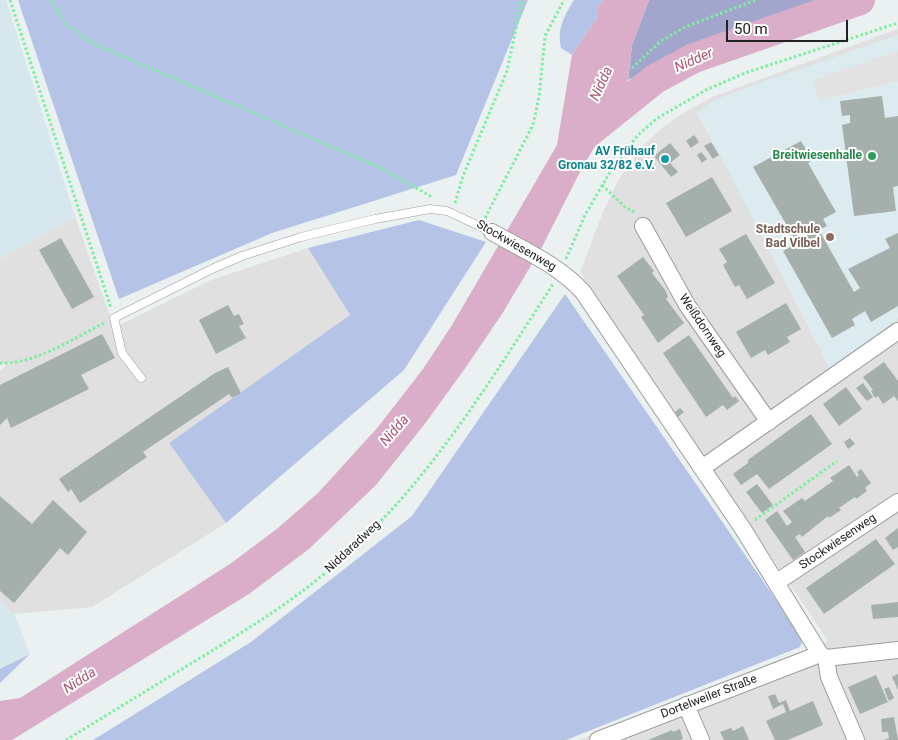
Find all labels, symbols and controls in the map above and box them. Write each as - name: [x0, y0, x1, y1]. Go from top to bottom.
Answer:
- scale bar: [728, 10, 850, 42]
- text: 50 m: [734, 20, 768, 38]
- water label: Nidder: [672, 45, 716, 77]
- water label: Nidda: [587, 64, 617, 104]
- place label: AV Frühauf Gronau 32/82 e.V.: [558, 145, 655, 173]
- place label: Breitwiesenhalle: [773, 149, 862, 163]
- marker: Breitwiesenhalle: [866, 150, 878, 162]
- marker: AV Frühauf Gronau 32/82 e.V.: [659, 153, 671, 165]
- street label: Stockwiesenweg: [474, 217, 558, 275]
- place label: Stadtschule Bad Vilbel: [756, 223, 820, 251]
- marker: Stadtschule Bad Vilbel: [824, 231, 836, 243]
- street label: Weißdornweg: [676, 292, 728, 360]
- water label: Nidda: [377, 412, 413, 450]
- street label: Stockwiesenweg: [797, 511, 879, 573]
- street label: Niddaradweg: [322, 518, 384, 576]
- water label: Nidda: [60, 664, 100, 698]
- street label: Dortelweiler Straße: [659, 672, 759, 722]

